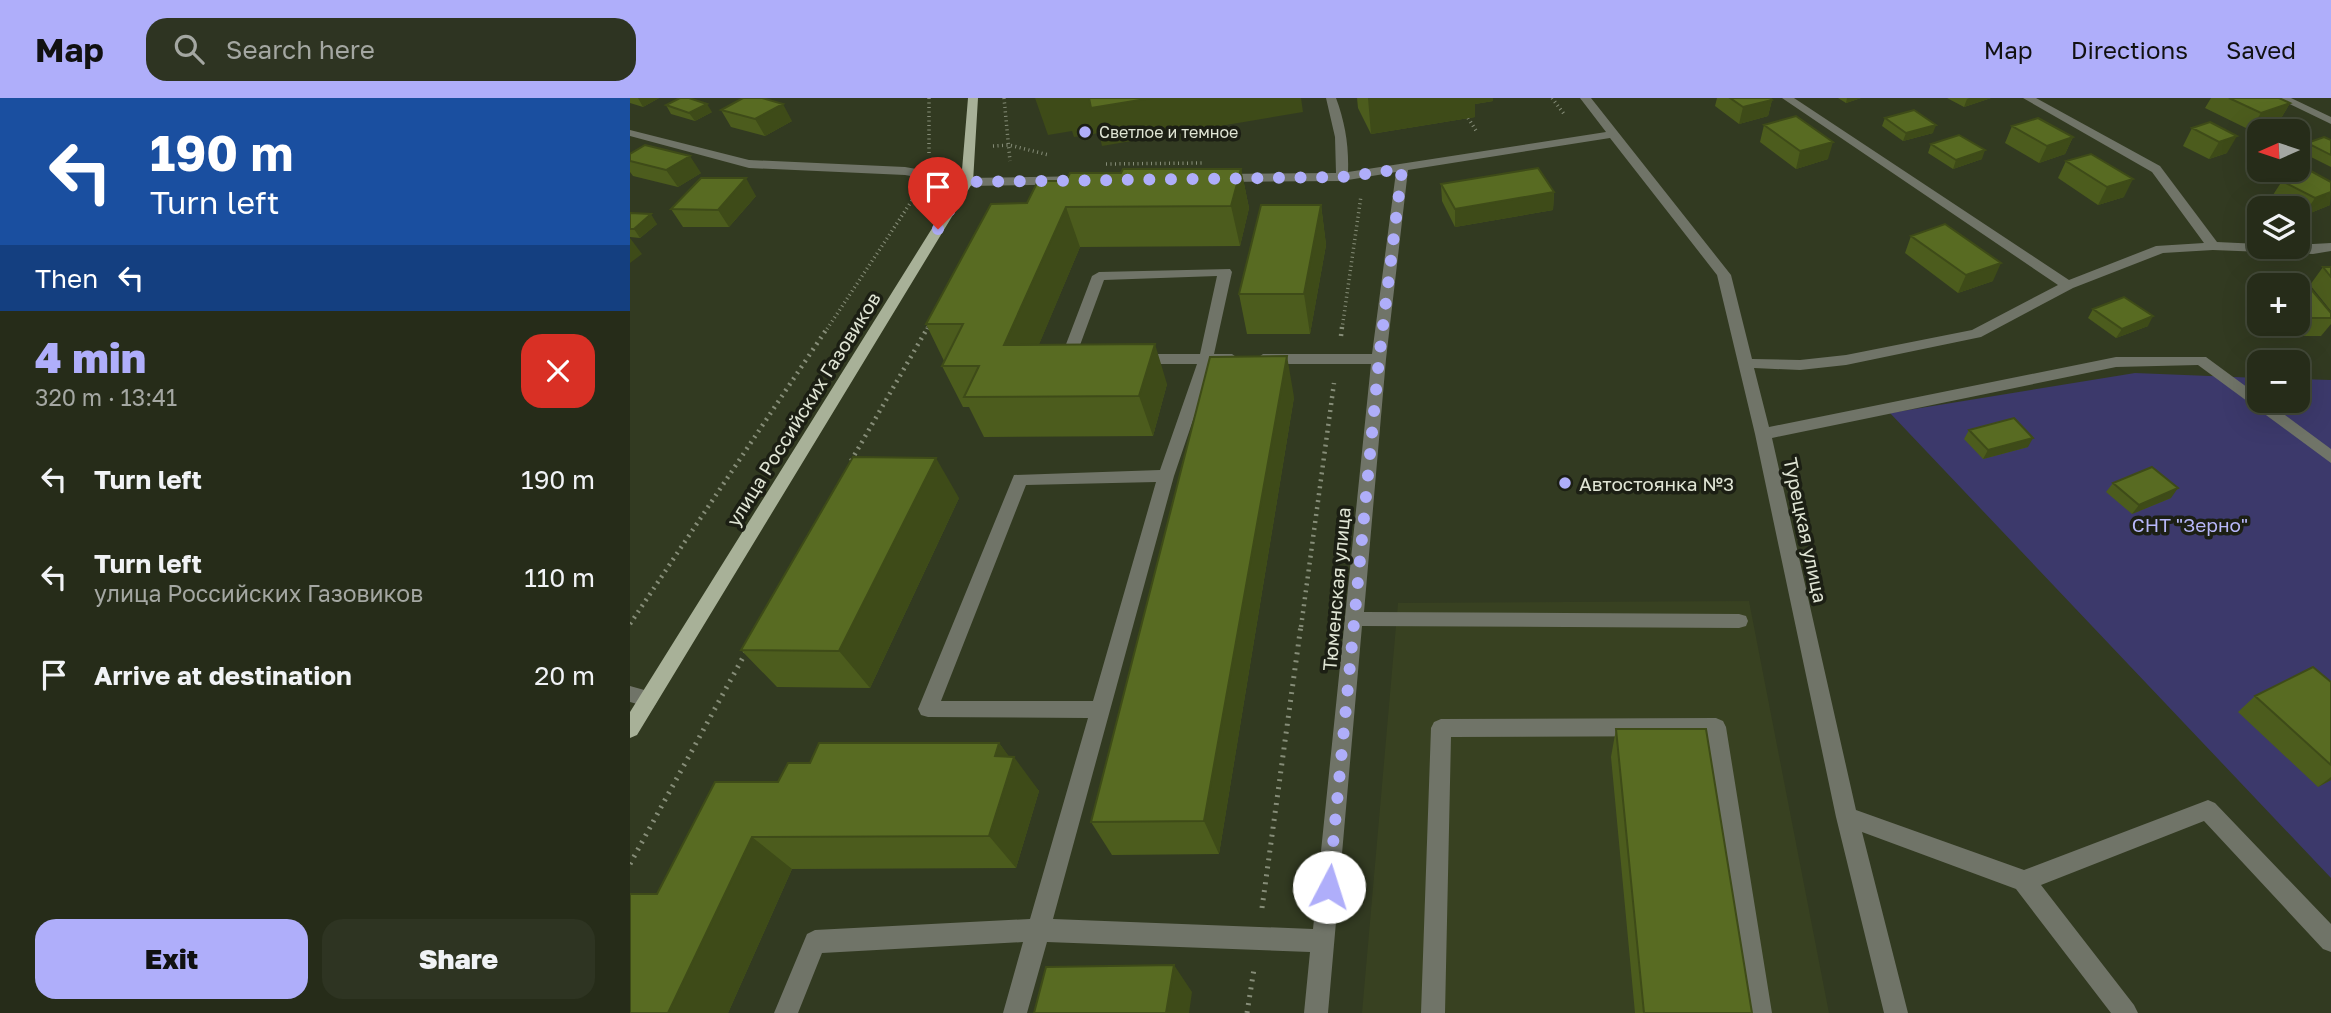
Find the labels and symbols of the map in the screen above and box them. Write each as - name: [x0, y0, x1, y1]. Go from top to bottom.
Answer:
- north arrow: [2247, 119, 2310, 182]
- place label: Светлое и темное: [1099, 122, 1238, 142]
- marker: Светлое и темное: [1077, 124, 1093, 140]
- pin: [908, 157, 968, 229]
- street label: улица Российских Газовиков: [721, 288, 885, 530]
- street label: Турецкая улица: [1779, 455, 1833, 605]
- place label: Автостоянка №3: [1579, 472, 1734, 495]
- marker: Автостоянка №3: [1557, 475, 1573, 491]
- street label: Тюменская улица: [1317, 506, 1355, 672]
- park label: СНТ "Зерно": [2132, 513, 2248, 536]
- position arrow: [1292, 850, 1366, 924]

